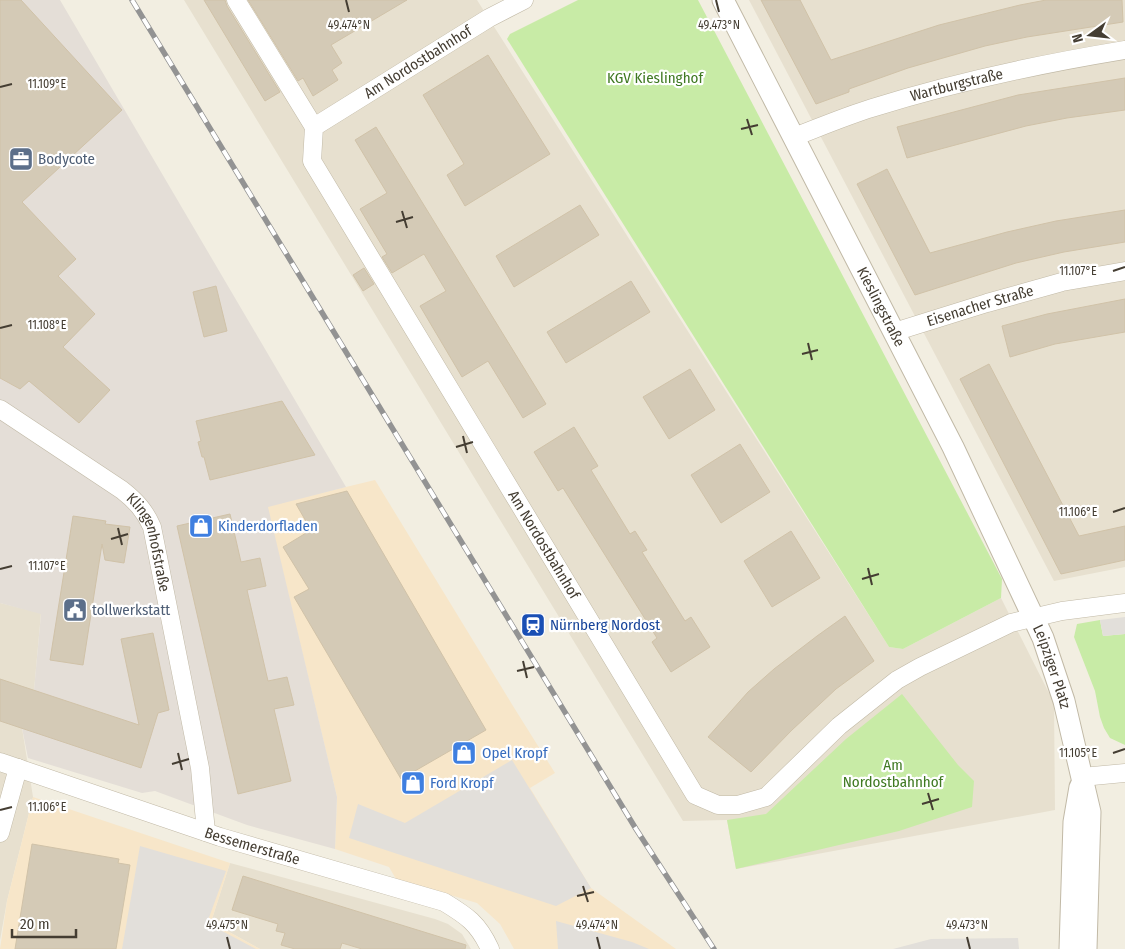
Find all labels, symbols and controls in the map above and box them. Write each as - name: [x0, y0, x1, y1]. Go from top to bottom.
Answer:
- north arrow: [1065, 10, 1115, 60]
- text: 49.474°N: [328, 18, 370, 32]
- text: 49.473°N: [698, 18, 740, 32]
- street label: Am Nordostbahnhof: [361, 21, 476, 102]
- text: N: [1069, 32, 1087, 44]
- street label: Wartburgstraße: [908, 65, 1005, 105]
- park label: KGV Kieslinghof: [607, 69, 704, 87]
- text: 11.109°E: [28, 77, 67, 91]
- office icon: Bodycote: [8, 146, 34, 172]
- place label: Bodycote: [38, 150, 95, 168]
- street label: Kieslingstraße: [853, 264, 909, 350]
- text: 11.107°E: [1059, 264, 1097, 278]
- street label: Eisenacher Straße: [925, 281, 1035, 330]
- text: 11.108°E: [28, 318, 67, 332]
- street label: Am Nordostbahnhof: [504, 487, 584, 604]
- street label: Klingenhofstraße: [123, 489, 174, 593]
- text: 11.106°E: [1059, 505, 1098, 519]
- shop icon: Kinderdorfladen: [188, 513, 214, 539]
- place label: Kinderdorfladen: [218, 517, 318, 535]
- text: 11.107°E: [28, 559, 66, 573]
- public building icon: tollwerkstatt: [62, 597, 88, 623]
- place label: tollwerkstatt: [92, 601, 170, 619]
- station icon: Nürnberg Nordost: [520, 612, 546, 638]
- place label: Nürnberg Nordost: [550, 616, 660, 634]
- street label: Leipziger Platz: [1029, 622, 1075, 711]
- shop icon: Opel Kropf: [451, 740, 477, 766]
- place label: Opel Kropf: [482, 744, 549, 762]
- text: 11.105°E: [1059, 746, 1097, 760]
- park label: Am Nordostbahnhof: [843, 756, 945, 791]
- shop icon: Ford Kropf: [400, 770, 426, 796]
- place label: Ford Kropf: [430, 774, 495, 792]
- text: 11.106°E: [28, 800, 67, 814]
- street label: Bessemerstraße: [202, 823, 302, 869]
- scale bar: [12, 906, 76, 938]
- text: 20 m: [20, 915, 50, 933]
- text: 49.475°N: [206, 918, 248, 932]
- text: 49.474°N: [576, 918, 618, 932]
- text: 49.473°N: [946, 918, 988, 932]

